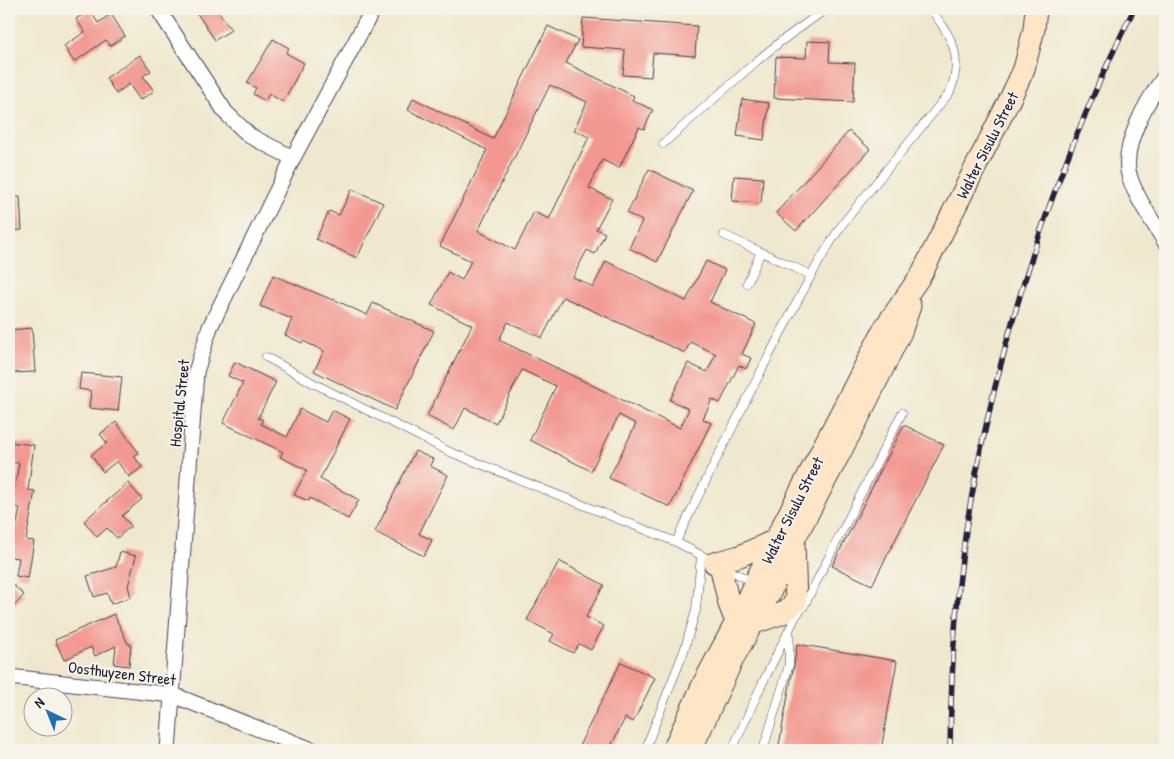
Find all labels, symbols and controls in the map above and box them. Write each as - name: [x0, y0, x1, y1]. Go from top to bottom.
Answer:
- street label: Walter Sisulu Street: [951, 87, 1024, 202]
- street label: Hospital Street: [163, 358, 195, 448]
- street label: Walter Sisulu Street: [756, 452, 829, 567]
- street label: Oosthuyzen Street: [67, 655, 178, 691]
- north arrow: [22, 686, 72, 736]
- text: N: [30, 692, 48, 712]

